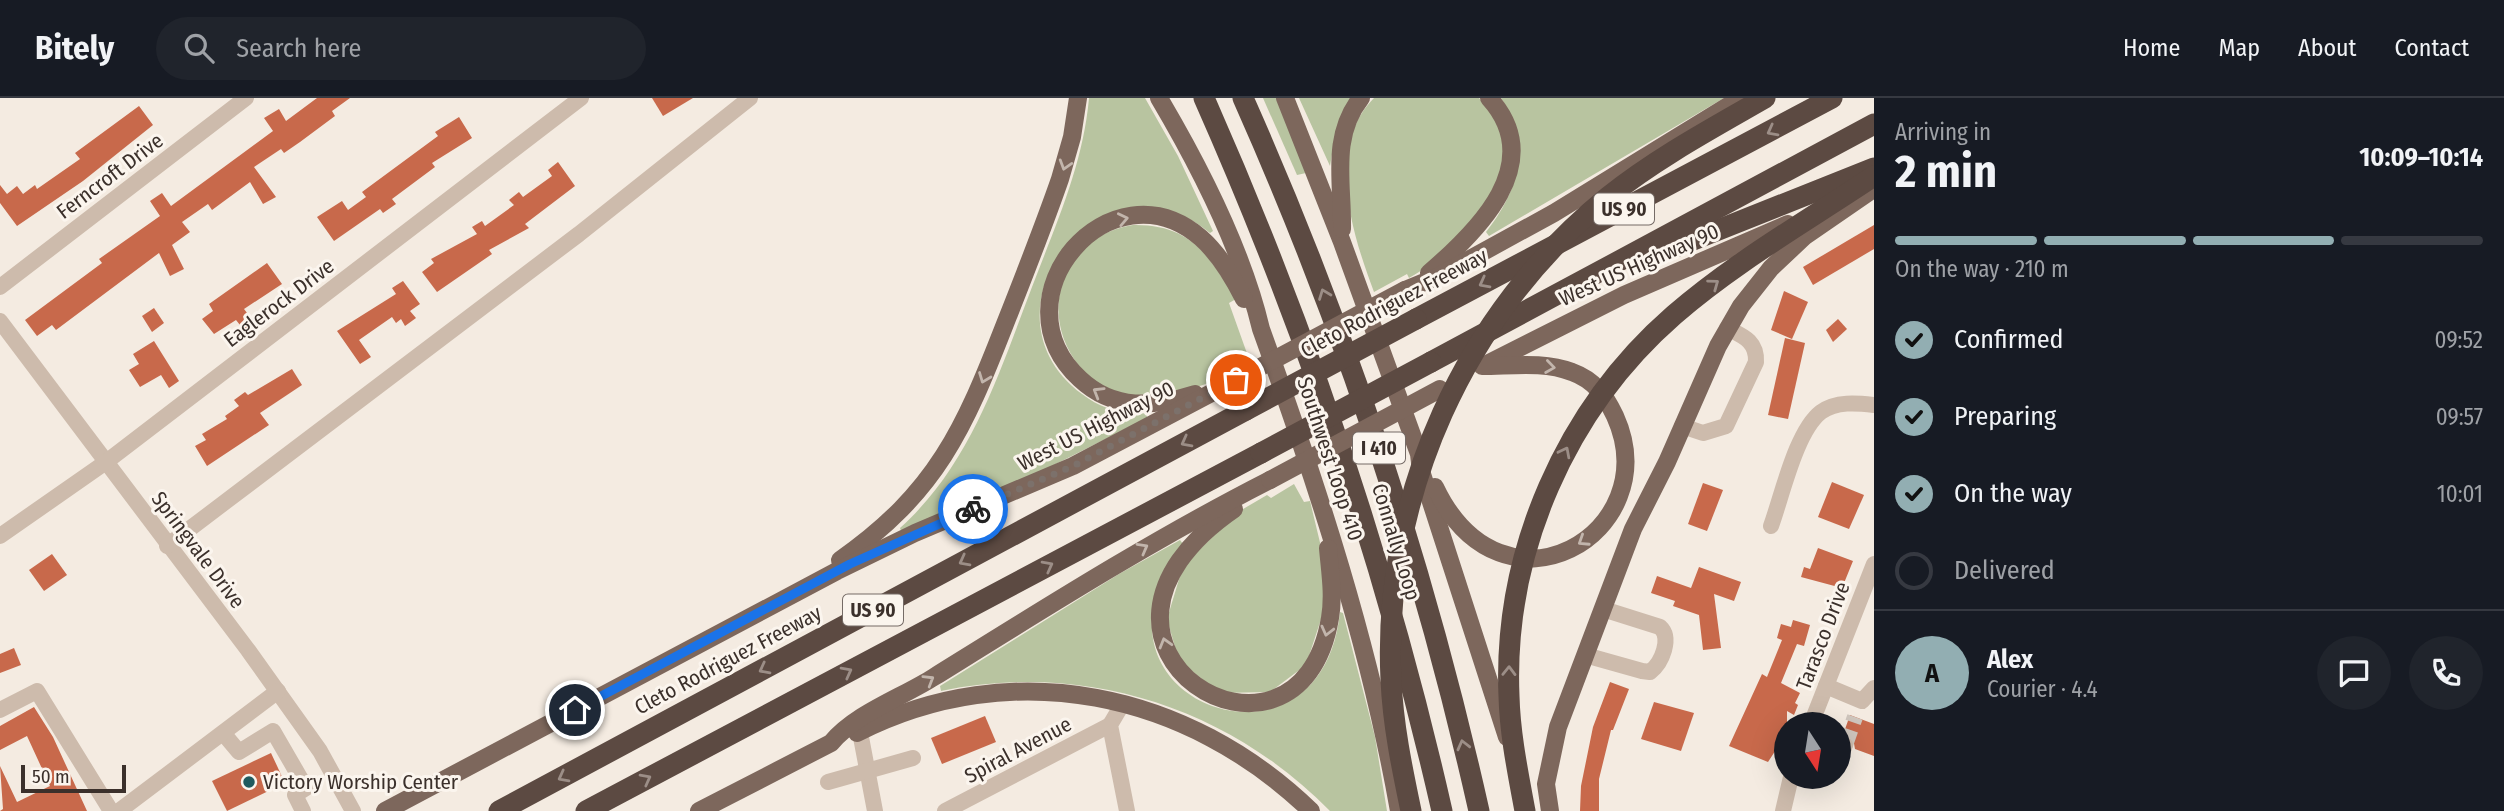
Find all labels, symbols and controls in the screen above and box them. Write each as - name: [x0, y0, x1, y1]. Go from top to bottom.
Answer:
- search box: [156, 17, 646, 80]
- text: Bitely: [35, 28, 114, 68]
- icon: search: [180, 29, 218, 67]
- text: Search here: [236, 33, 361, 64]
- text: Home: [2123, 34, 2180, 62]
- text: Map: [2218, 34, 2260, 62]
- text: About: [2298, 34, 2356, 62]
- text: Contact: [2394, 34, 2469, 62]
- text: Arriving in: [1895, 118, 1991, 146]
- one-way arrow: [1767, 123, 1779, 136]
- street label: Ferncroft Drive: [52, 127, 168, 225]
- text: 10:09–10:14: [2359, 142, 2483, 173]
- text: 2 min: [1895, 144, 1997, 199]
- one-way arrow: [1058, 159, 1073, 171]
- road number: US 90: [1594, 194, 1654, 225]
- one-way arrow: [1117, 213, 1129, 228]
- street label: West US Highway 90: [1555, 218, 1723, 312]
- street label: Cleto Rodriguez Freeway: [1296, 242, 1492, 363]
- street label: Eaglerock Drive: [219, 253, 339, 353]
- text: On the way · 210 m: [1895, 255, 2069, 283]
- one-way arrow: [1479, 275, 1491, 289]
- one-way arrow: [1707, 280, 1719, 292]
- one-way arrow: [1318, 288, 1332, 300]
- icon: check: [1895, 321, 1933, 359]
- text: Confirmed: [1954, 324, 2064, 355]
- text: 09:52: [2435, 326, 2483, 354]
- pin: [1206, 350, 1266, 410]
- one-way arrow: [1544, 360, 1556, 375]
- icon: bag: [1217, 361, 1255, 399]
- one-way arrow: [979, 371, 993, 383]
- street label: Southwest Loop 410: [1291, 374, 1369, 544]
- street label: West US Highway 90: [1013, 375, 1179, 477]
- one-way arrow: [1093, 387, 1106, 400]
- icon: check: [1895, 398, 1933, 436]
- text: Preparing: [1954, 401, 2056, 432]
- text: 09:57: [2436, 403, 2483, 431]
- road number: I 410: [1353, 432, 1405, 464]
- one-way arrow: [1181, 434, 1193, 447]
- one-way arrow: [1557, 447, 1570, 460]
- courier: [938, 474, 1008, 544]
- icon: check: [1895, 475, 1933, 513]
- text: On the way: [1954, 478, 2072, 509]
- street label: Connally Loop: [1366, 480, 1426, 604]
- text: 10:01: [2437, 480, 2483, 508]
- street label: Springvale Drive: [146, 486, 250, 614]
- icon: bike: [954, 490, 992, 528]
- one-way arrow: [1577, 532, 1590, 545]
- one-way arrow: [1136, 543, 1149, 556]
- one-way arrow: [959, 553, 971, 566]
- text: Delivered: [1954, 555, 2055, 586]
- one-way arrow: [1041, 560, 1053, 574]
- street label: Tarasco Drive: [1790, 578, 1856, 694]
- road number: US 90: [843, 594, 903, 625]
- street label: Cleto Rodriguez Freeway: [630, 599, 826, 720]
- one-way arrow: [1321, 625, 1335, 637]
- button: chat: [2317, 636, 2391, 710]
- button: phone: [2409, 636, 2483, 710]
- one-way arrow: [1158, 637, 1173, 649]
- text: Alex: [1987, 644, 2033, 675]
- text: A: [1925, 658, 1939, 689]
- one-way arrow: [758, 661, 771, 674]
- one-way arrow: [1501, 665, 1516, 676]
- one-way arrow: [840, 667, 852, 681]
- one-way arrow: [921, 675, 934, 688]
- text: Courier · 4.4: [1987, 675, 2098, 703]
- pin: [545, 680, 605, 740]
- icon: home: [556, 691, 594, 729]
- street label: Spiral Avenue: [960, 711, 1076, 789]
- north arrow: [1774, 712, 1852, 789]
- map controls: [1774, 712, 1851, 789]
- one-way arrow: [1457, 739, 1471, 751]
- scale bar: [21, 762, 126, 794]
- text: 50 m: [32, 765, 70, 788]
- one-way arrow: [558, 768, 570, 782]
- place label: Victory Worship Center: [263, 769, 459, 795]
- marker: Victory Worship Center: [241, 774, 257, 790]
- one-way arrow: [639, 774, 651, 787]

